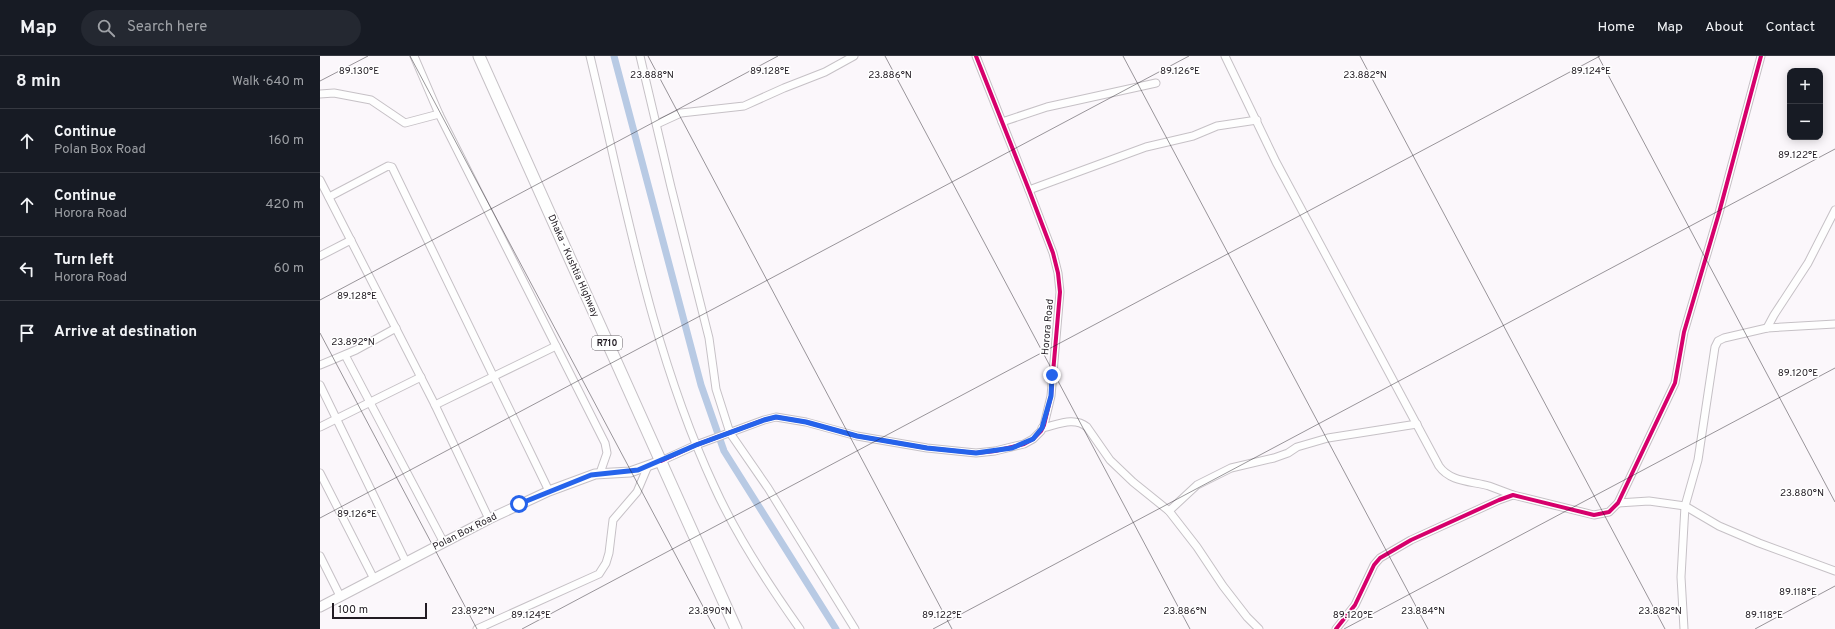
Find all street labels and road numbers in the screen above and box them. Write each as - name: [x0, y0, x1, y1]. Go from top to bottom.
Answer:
- street label: Dhaka - Kushtia Highway: [544, 213, 602, 319]
- street label: Horora Road: [1039, 298, 1057, 356]
- road number: R710: [592, 336, 622, 350]
- street label: Polan Box Road: [431, 510, 499, 554]

